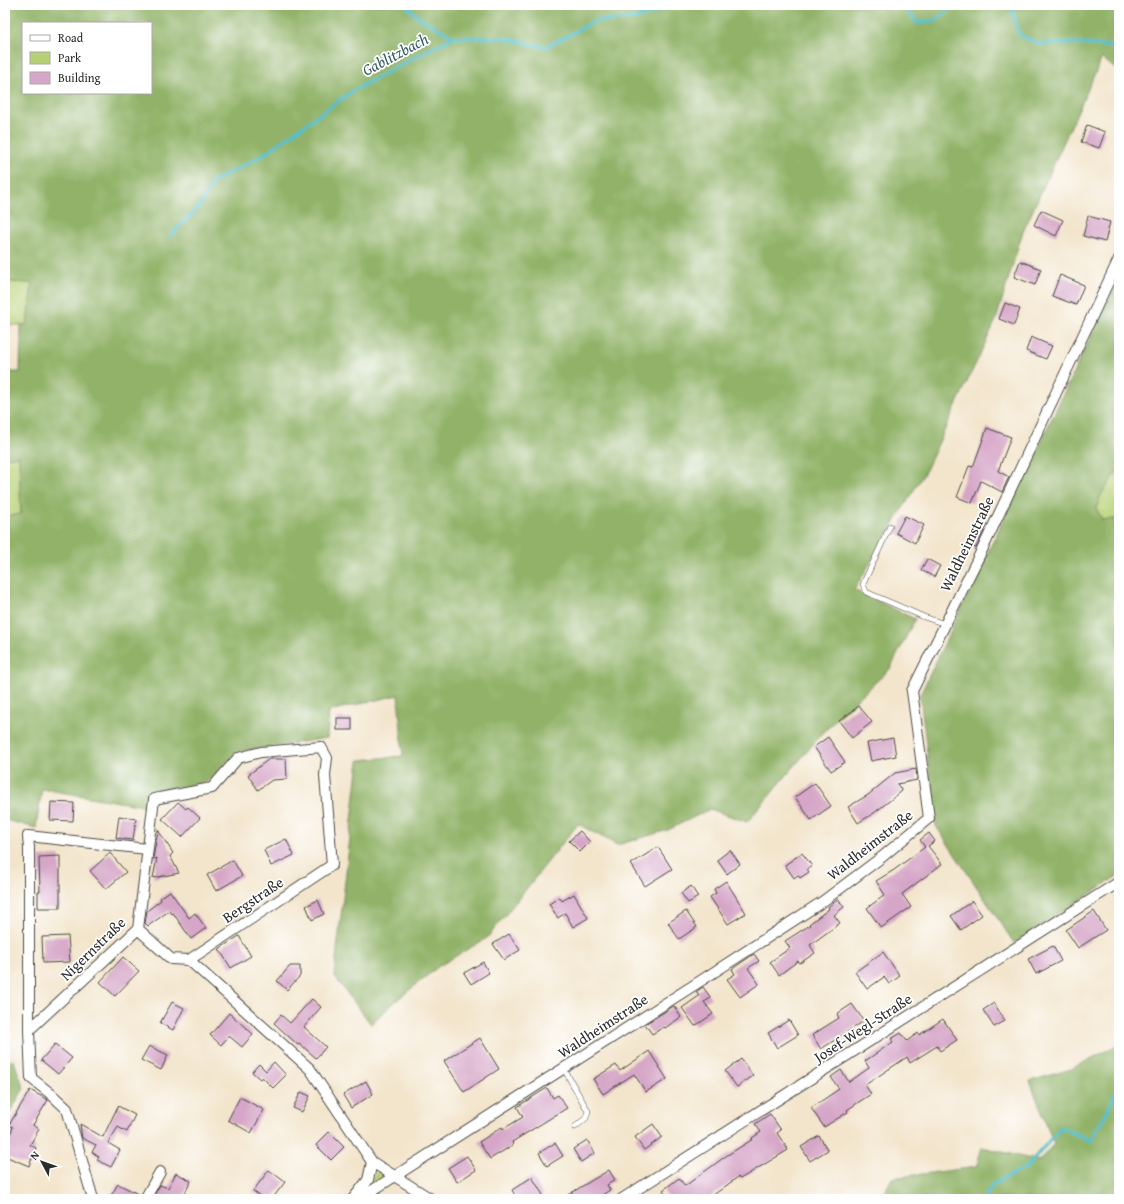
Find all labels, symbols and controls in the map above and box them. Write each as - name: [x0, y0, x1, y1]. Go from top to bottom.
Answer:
- legend: [22, 22, 152, 94]
- water label: Gablitzbach: [358, 27, 432, 81]
- text: Road: [58, 29, 84, 46]
- text: Park: [58, 49, 82, 66]
- text: Building: [58, 69, 101, 86]
- street label: Waldheimstraße: [934, 493, 999, 595]
- street label: Waldheimstraße: [822, 804, 917, 885]
- street label: Bergstraße: [218, 871, 287, 928]
- street label: Nigernstraße: [55, 912, 130, 985]
- street label: Josef-Wegl-Straße: [808, 988, 916, 1068]
- street label: Waldheimstraße: [554, 989, 652, 1063]
- north arrow: [22, 1142, 62, 1182]
- text: N: [26, 1147, 43, 1163]

